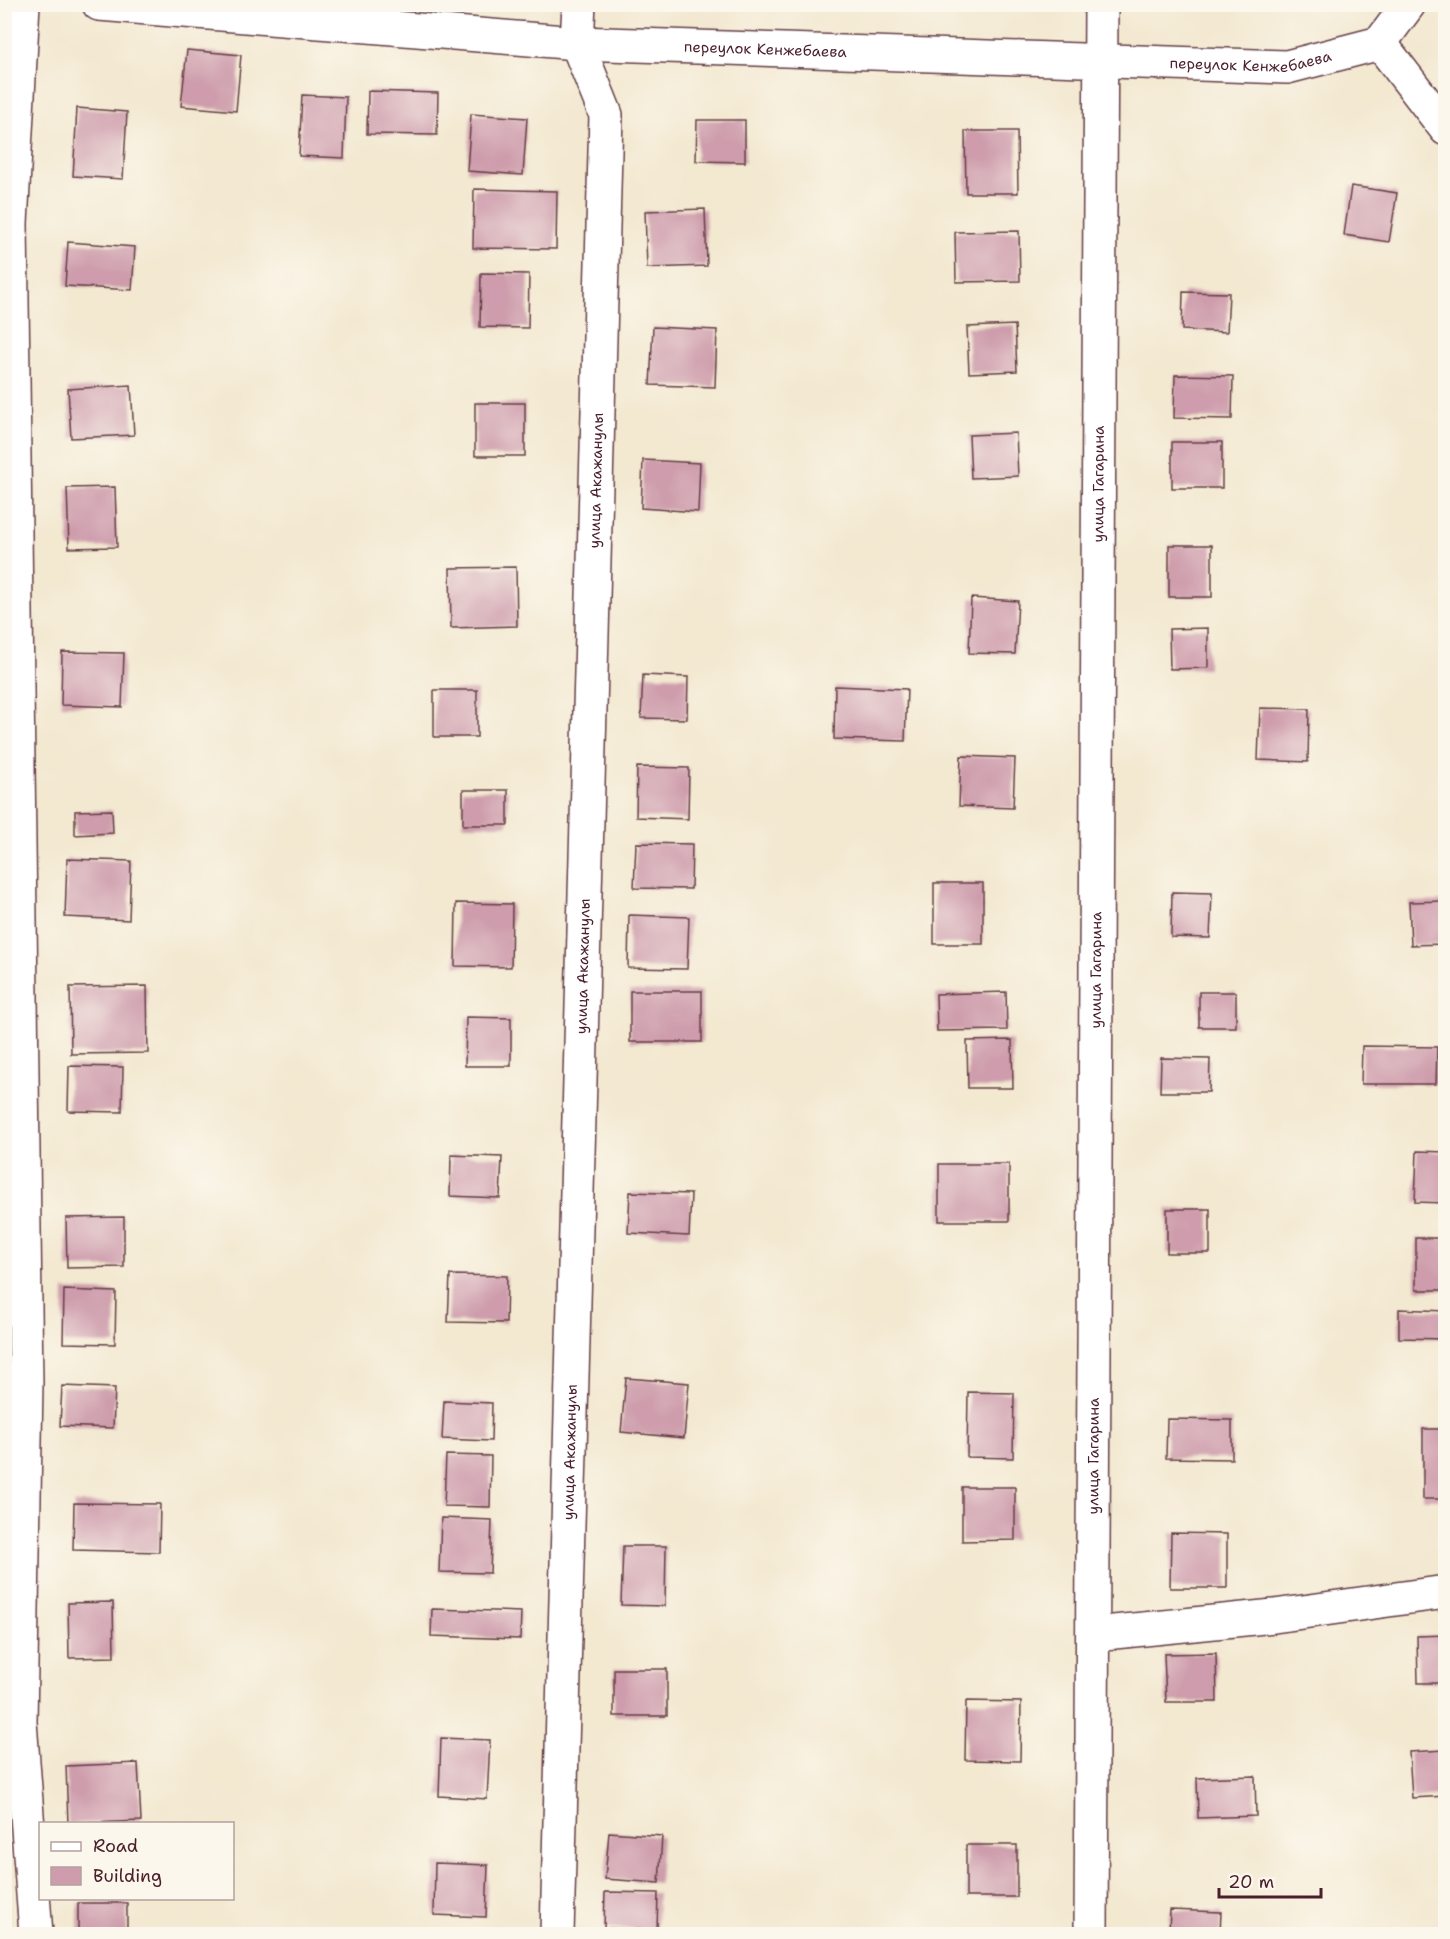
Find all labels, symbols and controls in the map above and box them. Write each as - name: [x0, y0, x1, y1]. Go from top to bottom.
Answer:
- street label: переулок Кенжебаева: [684, 37, 848, 62]
- street label: переулок Кенжебаева: [1169, 46, 1334, 77]
- street label: улица Акажанулы: [584, 412, 608, 549]
- street label: улица Гагарина: [1088, 425, 1109, 543]
- street label: улица Акажанулы: [571, 898, 595, 1034]
- street label: улица Гагарина: [1086, 911, 1106, 1029]
- street label: улица Акажанулы: [558, 1384, 582, 1520]
- street label: улица Гагарина: [1083, 1397, 1104, 1515]
- legend: [39, 1822, 234, 1900]
- text: Road: [93, 1834, 138, 1858]
- scale bar: [1219, 1861, 1321, 1899]
- text: Building: [93, 1864, 162, 1888]
- text: 20 m: [1228, 1870, 1274, 1894]

